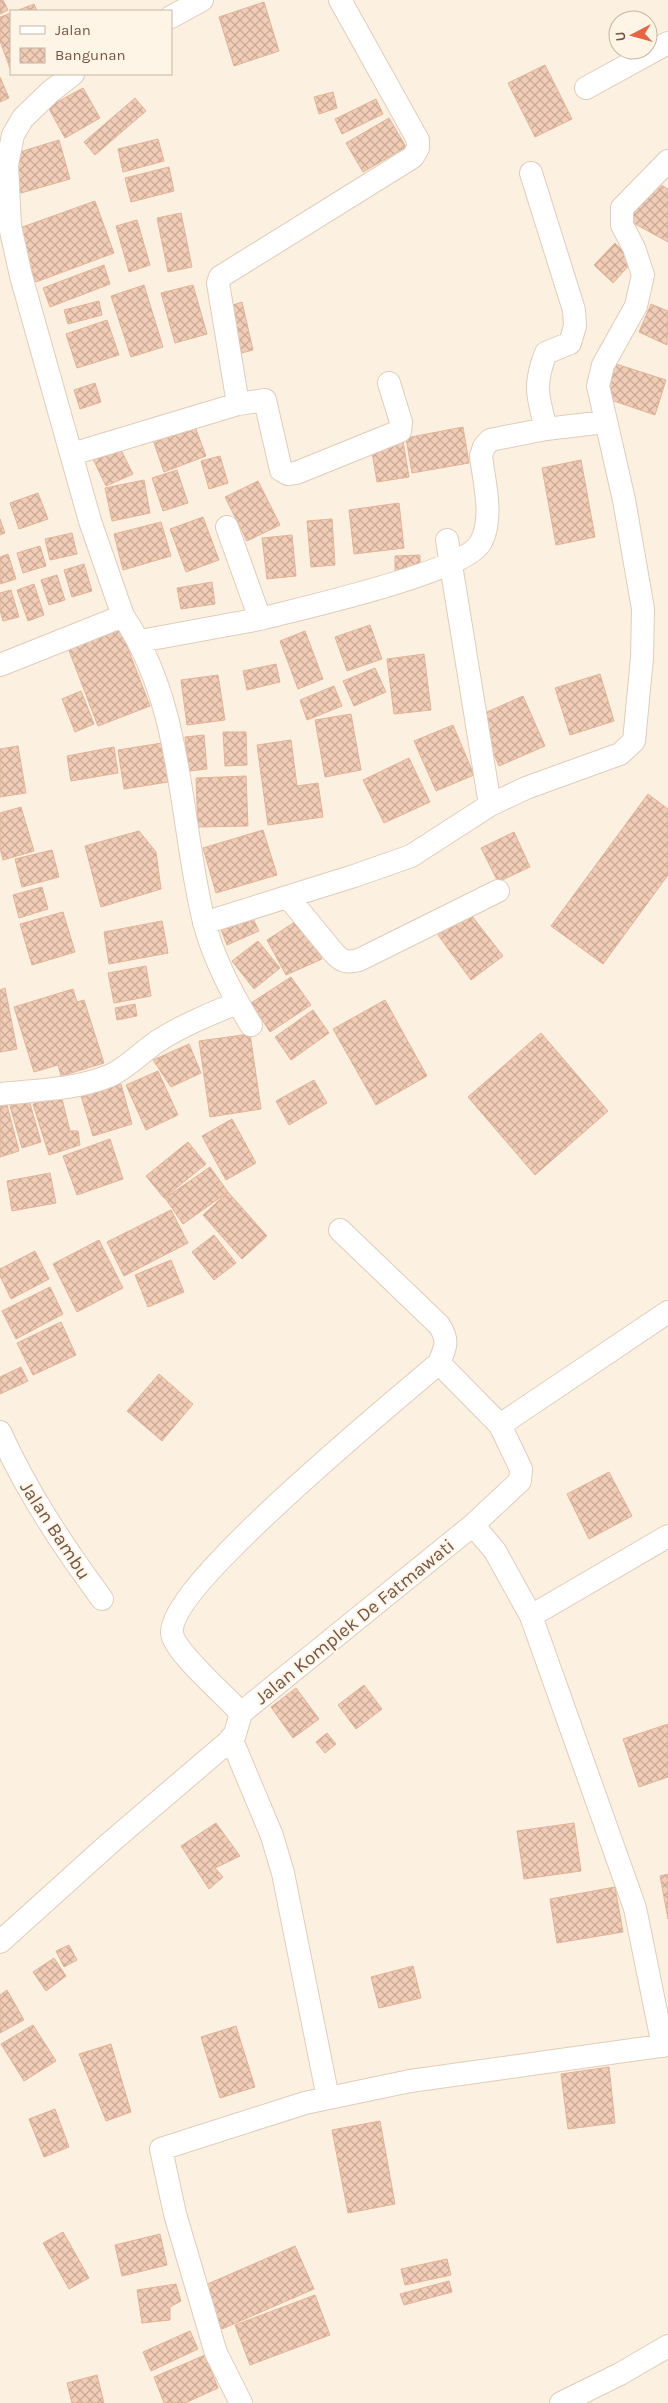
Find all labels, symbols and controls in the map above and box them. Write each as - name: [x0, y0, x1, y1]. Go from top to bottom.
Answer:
- legend: [10, 10, 172, 75]
- north arrow: [608, 10, 658, 60]
- text: Jalan: [55, 21, 91, 39]
- text: U: [612, 31, 630, 42]
- text: Bangunan: [55, 46, 126, 64]
- street label: Jalan Bambu: [15, 1477, 95, 1584]
- street label: Jalan Komplek De Fatmawati: [250, 1535, 459, 1709]

